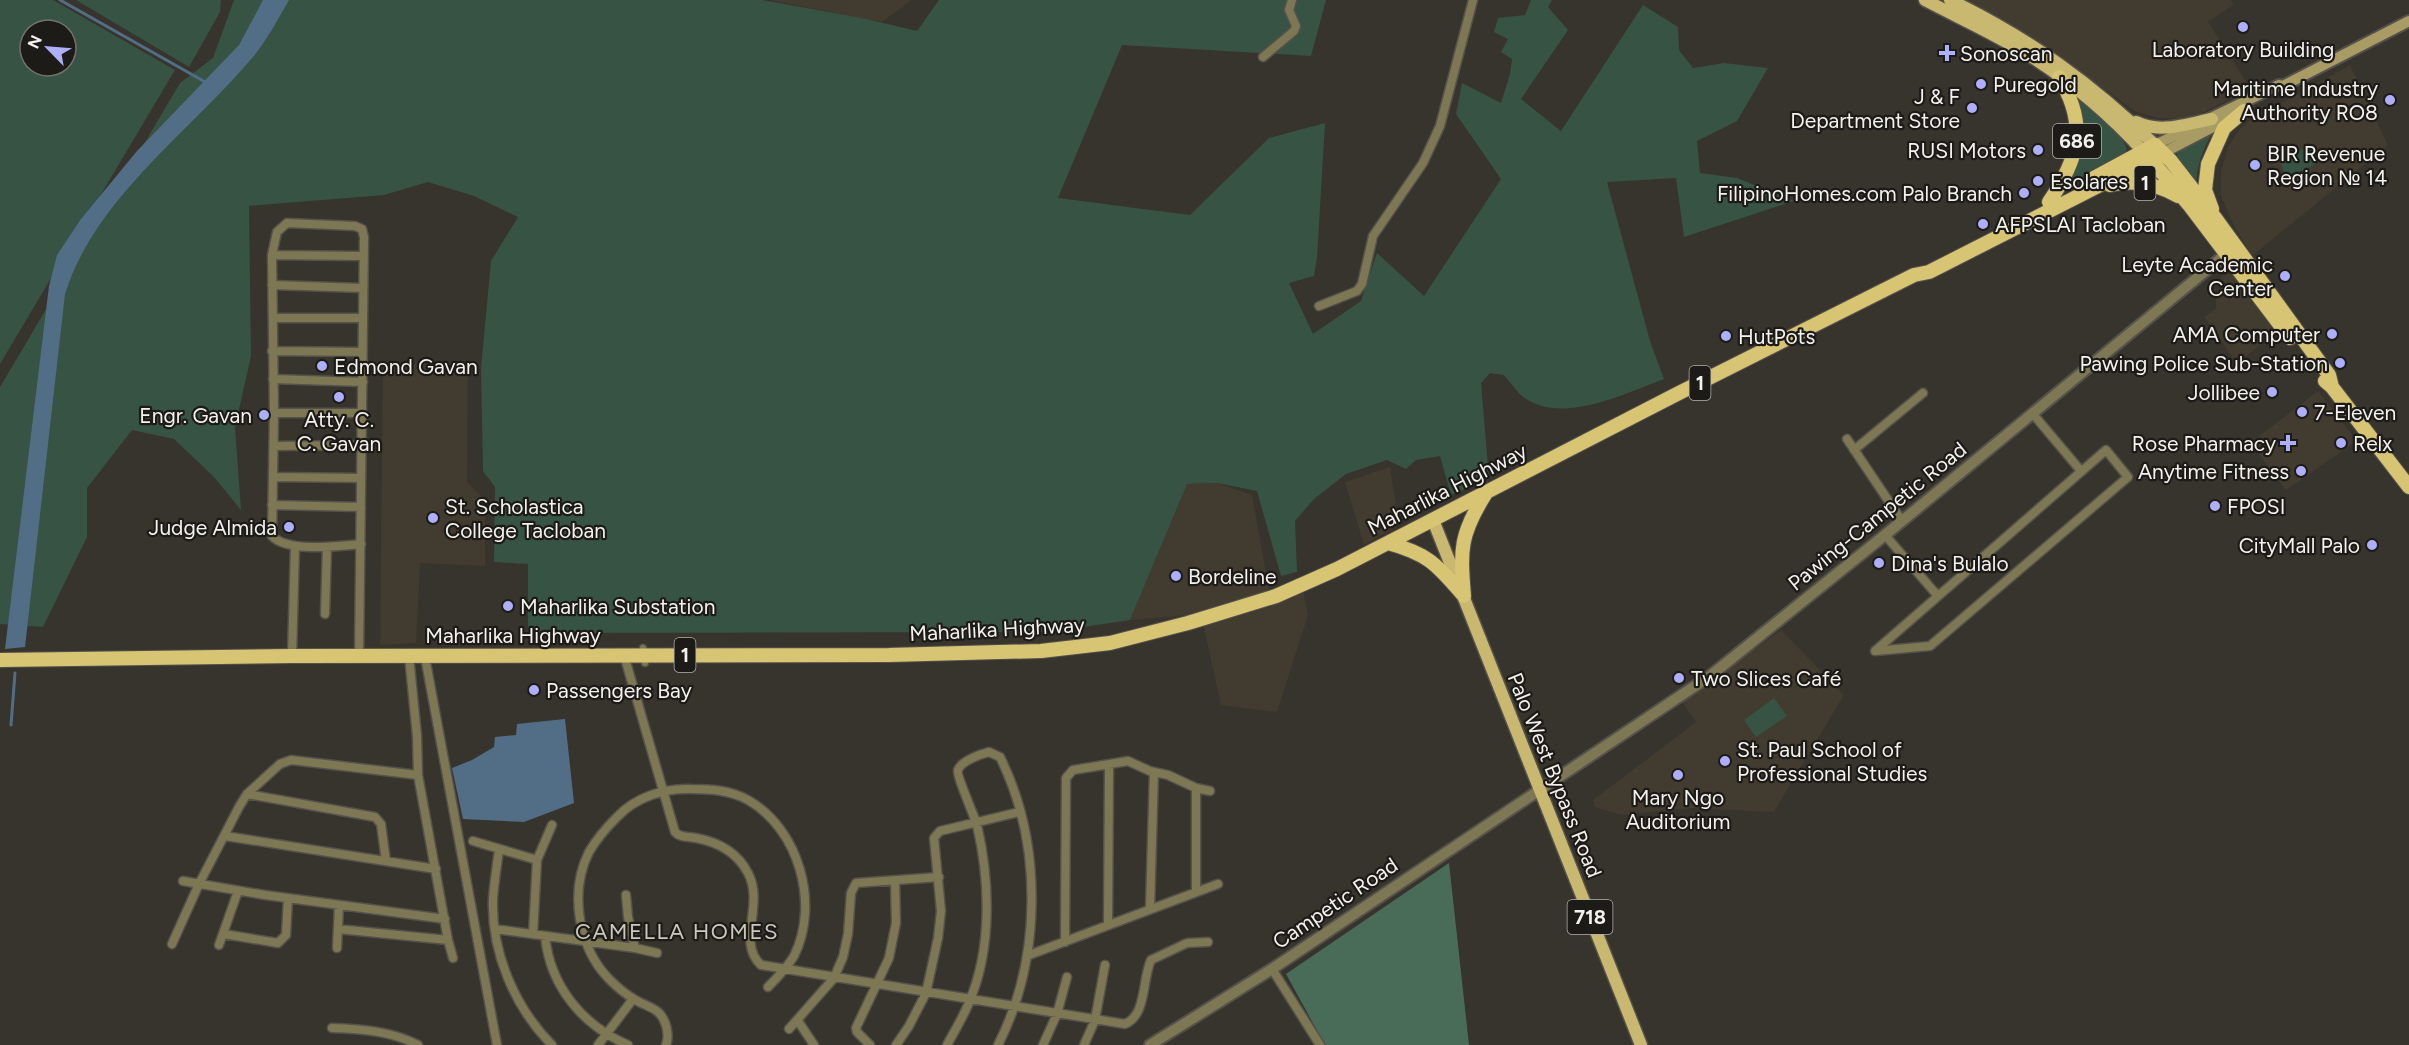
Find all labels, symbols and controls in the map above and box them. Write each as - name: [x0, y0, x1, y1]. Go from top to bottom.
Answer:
- north arrow: [18, 18, 78, 78]
- marker: Laboratory Building: [2236, 20, 2250, 34]
- text: N: [24, 32, 46, 51]
- place label: Laboratory Building: [2152, 37, 2334, 62]
- place label: Sonoscan: [1960, 41, 2053, 66]
- marker: Sonoscan: [1938, 44, 1956, 62]
- place label: Puregold: [1993, 72, 2077, 97]
- place label: Maritime Industry Authority RO8: [2213, 76, 2378, 125]
- marker: Puregold: [1974, 77, 1988, 91]
- place label: J & F Department Store: [1790, 84, 1960, 133]
- marker: Maritime Industry Authority RO8: [2383, 93, 2397, 107]
- marker: J & F Department Store: [1965, 101, 1979, 115]
- road number: 686: [2053, 124, 2101, 158]
- place label: RUSI Motors: [1907, 138, 2026, 163]
- place label: BIR Revenue Region № 14: [2267, 141, 2387, 190]
- marker: RUSI Motors: [2031, 143, 2045, 157]
- marker: BIR Revenue Region № 14: [2248, 158, 2262, 172]
- road number: 1: [2134, 166, 2156, 200]
- place label: Esolares: [2050, 169, 2128, 194]
- marker: Esolares: [2031, 174, 2045, 188]
- place label: FilipinoHomes.com Palo Branch: [1717, 181, 2012, 206]
- marker: FilipinoHomes.com Palo Branch: [2017, 186, 2031, 200]
- place label: AFPSLAI Tacloban: [1995, 212, 2166, 237]
- marker: AFPSLAI Tacloban: [1976, 217, 1990, 231]
- place label: Leyte Academic Center: [2121, 252, 2273, 301]
- marker: Leyte Academic Center: [2278, 269, 2292, 283]
- place label: AMA Computer: [2173, 322, 2320, 347]
- place label: HutPots: [1738, 324, 1815, 349]
- marker: AMA Computer: [2325, 327, 2339, 341]
- marker: HutPots: [1719, 329, 1733, 343]
- place label: Pawing Police Sub-Station: [2079, 351, 2328, 376]
- place label: Edmond Gavan: [334, 354, 478, 379]
- marker: Pawing Police Sub-Station: [2333, 356, 2347, 370]
- marker: Edmond Gavan: [315, 359, 329, 373]
- road number: 1: [1690, 366, 1710, 400]
- place label: Jollibee: [2188, 380, 2260, 405]
- marker: Jollibee: [2265, 385, 2279, 399]
- marker: Atty. C. C. Gavan: [332, 390, 346, 404]
- place label: 7-Eleven: [2314, 400, 2396, 425]
- place label: Engr. Gavan: [139, 403, 252, 428]
- marker: 7-Eleven: [2295, 405, 2309, 419]
- place label: Atty. C. C. Gavan: [297, 407, 381, 456]
- marker: Engr. Gavan: [257, 408, 271, 422]
- place label: Rose Pharmacy: [2132, 431, 2276, 456]
- place label: Relx: [2353, 431, 2392, 456]
- street label: Pawing-Campetic Road: [1783, 436, 1971, 596]
- marker: Rose Pharmacy: [2281, 436, 2295, 450]
- marker: Relx: [2334, 436, 2348, 450]
- street label: Maharlika Highway: [1363, 438, 1531, 540]
- place label: Anytime Fitness: [2138, 459, 2289, 484]
- marker: Anytime Fitness: [2294, 464, 2308, 478]
- place label: St. Scholastica College Tacloban: [445, 494, 606, 543]
- place label: FPOSI: [2227, 494, 2285, 519]
- marker: FPOSI: [2208, 499, 2222, 513]
- marker: St. Scholastica College Tacloban: [426, 511, 440, 525]
- place label: Judge Almida: [149, 515, 277, 540]
- marker: Judge Almida: [282, 520, 296, 534]
- place label: CityMall Palo: [2239, 533, 2360, 558]
- marker: CityMall Palo: [2365, 538, 2379, 552]
- place label: Dina's Bulalo: [1891, 551, 2009, 576]
- marker: Dina's Bulalo: [1872, 556, 1886, 570]
- place label: Bordeline: [1188, 564, 1277, 589]
- marker: Bordeline: [1169, 569, 1183, 583]
- place label: Maharlika Substation: [520, 594, 715, 619]
- marker: Maharlika Substation: [501, 599, 515, 613]
- street label: Maharlika Highway: [909, 612, 1085, 646]
- street label: Maharlika Highway: [425, 623, 601, 648]
- road number: 1: [674, 638, 696, 672]
- place label: Two Slices Café: [1691, 666, 1841, 691]
- street label: Palo West Bypass Road: [1502, 669, 1608, 881]
- marker: Two Slices Café: [1672, 671, 1686, 685]
- place label: Passengers Bay: [546, 678, 692, 703]
- marker: Passengers Bay: [527, 683, 541, 697]
- place label: St. Paul School of Professional Studies: [1737, 737, 1927, 786]
- marker: St. Paul School of Professional Studies: [1718, 754, 1732, 768]
- marker: Mary Ngo Auditorium: [1671, 768, 1685, 782]
- place label: Mary Ngo Auditorium: [1626, 785, 1730, 834]
- street label: Campetic Road: [1268, 852, 1402, 954]
- road number: 718: [1568, 900, 1612, 934]
- district label: CAMELLA HOMES: [575, 918, 779, 945]

